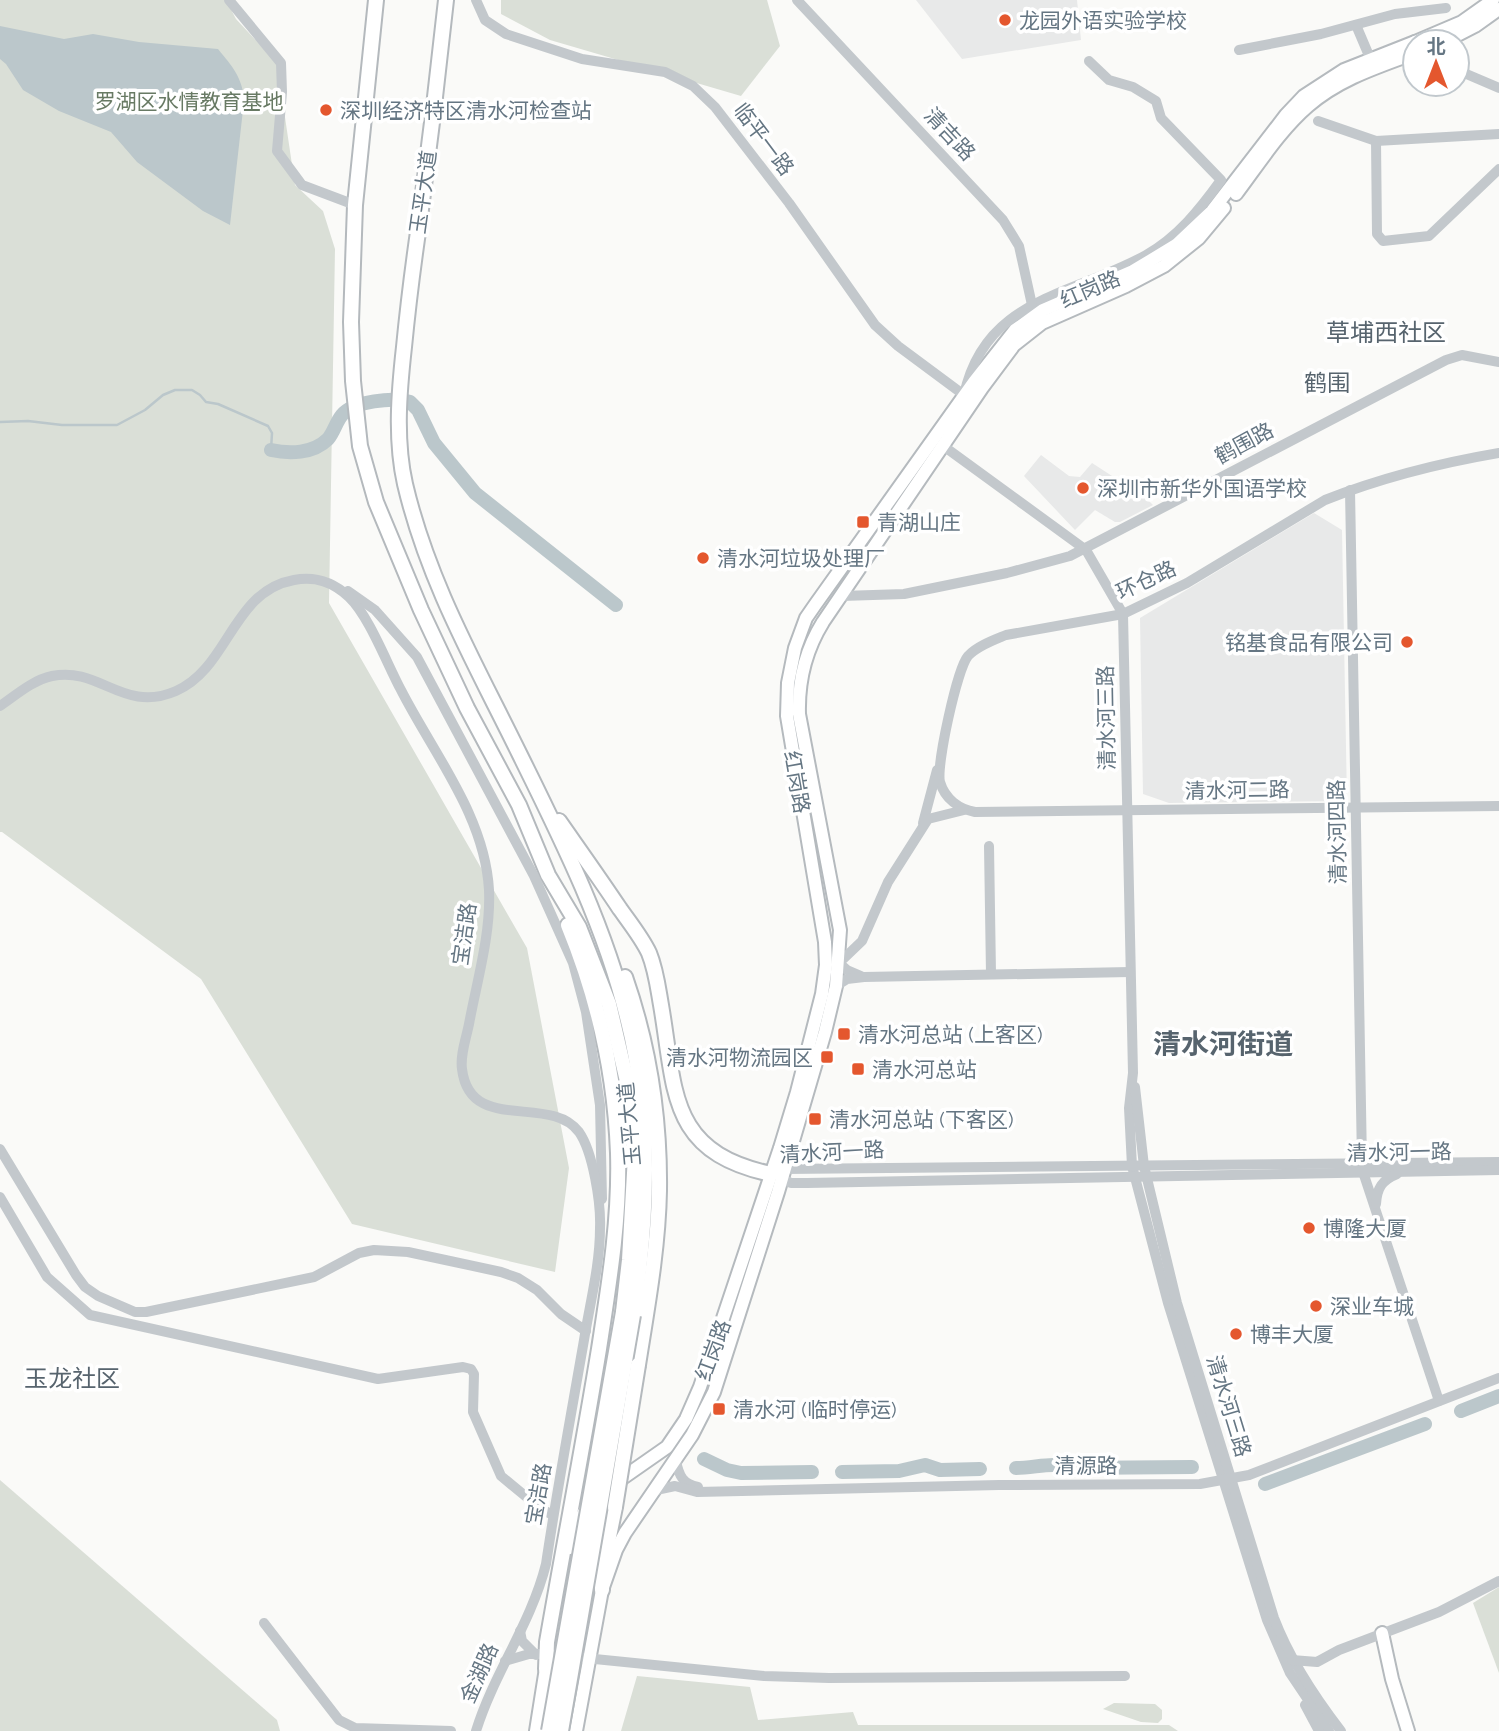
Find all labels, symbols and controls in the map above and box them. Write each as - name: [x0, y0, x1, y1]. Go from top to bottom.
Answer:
- place label: 龙园外语实验学校: [1019, 8, 1187, 33]
- marker: 龙园外语实验学校: [997, 12, 1013, 28]
- north arrow: [1401, 28, 1471, 98]
- text: 北: [1426, 35, 1446, 57]
- park label: 罗湖区水情教育基地: [95, 89, 284, 114]
- place label: 深圳经济特区清水河检查站: [340, 98, 592, 123]
- street label: 临平一路: [729, 98, 799, 180]
- marker: 深圳经济特区清水河检查站: [318, 102, 334, 118]
- street label: 清吉路: [919, 102, 981, 166]
- street label: 玉平大道: [405, 149, 441, 235]
- street label: 红岗路: [1056, 265, 1124, 313]
- district label: 草埔西社区: [1326, 318, 1446, 347]
- district label: 鹤围: [1304, 369, 1350, 396]
- street label: 鹤围路: [1210, 417, 1278, 469]
- place label: 深圳市新华外国语学校: [1097, 476, 1307, 501]
- marker: 深圳市新华外国语学校: [1075, 480, 1091, 496]
- place label: 青湖山庄: [877, 510, 961, 535]
- marker: 青湖山庄: [855, 514, 871, 530]
- place label: 清水河垃圾处理厂: [717, 546, 885, 571]
- marker: 清水河垃圾处理厂: [695, 550, 711, 566]
- street label: 环仓路: [1112, 555, 1180, 605]
- place label: 铭基食品有限公司: [1225, 630, 1393, 655]
- marker: 铭基食品有限公司: [1399, 634, 1415, 650]
- street label: 清水河三路: [1093, 665, 1119, 771]
- street label: 红岗路: [779, 749, 815, 815]
- street label: 清水河二路: [1184, 777, 1290, 803]
- street label: 清水河四路: [1324, 779, 1350, 885]
- street label: 宝洁路: [447, 901, 481, 967]
- place label: 清水河总站 (上客区): [858, 1022, 1043, 1047]
- marker: 清水河总站 (上客区): [836, 1026, 852, 1042]
- district label: 清水河街道: [1153, 1028, 1293, 1061]
- place label: 清水河物流园区: [666, 1045, 813, 1070]
- marker: 清水河物流园区: [819, 1049, 835, 1065]
- place label: 清水河总站: [872, 1057, 977, 1082]
- marker: 清水河总站: [850, 1061, 866, 1077]
- street label: 玉平大道: [613, 1081, 645, 1167]
- place label: 清水河总站 (下客区): [829, 1107, 1014, 1132]
- marker: 清水河总站 (下客区): [807, 1111, 823, 1127]
- street label: 清水河一路: [779, 1137, 885, 1167]
- street label: 清水河一路: [1346, 1139, 1452, 1165]
- place label: 博隆大厦: [1323, 1216, 1407, 1241]
- marker: 博隆大厦: [1301, 1220, 1317, 1236]
- place label: 深业车城: [1330, 1294, 1414, 1319]
- marker: 深业车城: [1308, 1298, 1324, 1314]
- street label: 红岗路: [690, 1316, 736, 1384]
- place label: 博丰大厦: [1250, 1322, 1334, 1347]
- marker: 博丰大厦: [1228, 1326, 1244, 1342]
- street label: 清水河三路: [1202, 1352, 1256, 1460]
- district label: 玉龙社区: [24, 1364, 120, 1393]
- place label: 清水河 (临时停运): [733, 1397, 897, 1422]
- marker: 清水河 (临时停运): [711, 1401, 727, 1417]
- street label: 清源路: [1055, 1453, 1118, 1478]
- street label: 宝洁路: [520, 1461, 556, 1527]
- street label: 金湖路: [455, 1639, 503, 1707]

